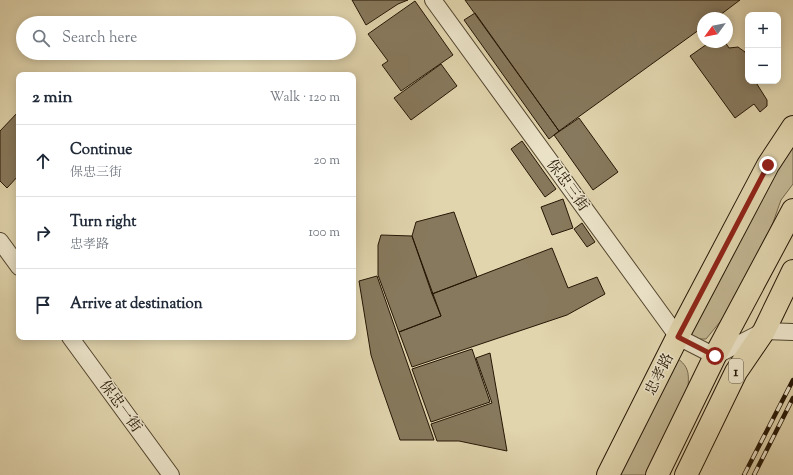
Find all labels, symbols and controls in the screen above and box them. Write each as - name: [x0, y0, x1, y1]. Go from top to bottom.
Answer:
- north arrow: [697, 12, 733, 48]
- map controls: [745, 12, 781, 84]
- button: +: [745, 12, 781, 48]
- search box: [16, 16, 356, 60]
- icon: search: [30, 27, 52, 49]
- text: Search here: [62, 28, 137, 49]
- button: −: [745, 48, 781, 84]
- text: 2 min: [32, 86, 73, 110]
- text: Walk · 120 m: [270, 89, 340, 107]
- text: Continue: [70, 140, 132, 161]
- icon: ahead: [32, 150, 54, 172]
- text: 20 m: [314, 152, 340, 170]
- street label: 保忠三街: [541, 155, 593, 216]
- route end: [759, 156, 777, 174]
- text: 保忠三街: [70, 164, 122, 182]
- text: Turn right: [70, 212, 136, 233]
- icon: right: [32, 222, 54, 244]
- text: 100 m: [308, 224, 340, 242]
- text: 忠孝路: [70, 236, 109, 254]
- icon: arrive: [32, 294, 54, 316]
- text: Arrive at destination: [70, 294, 203, 315]
- route start: [706, 347, 724, 365]
- street label: 忠孝路: [641, 350, 680, 400]
- road number: 1: [729, 359, 743, 383]
- street label: 保忠一街: [94, 376, 146, 437]

